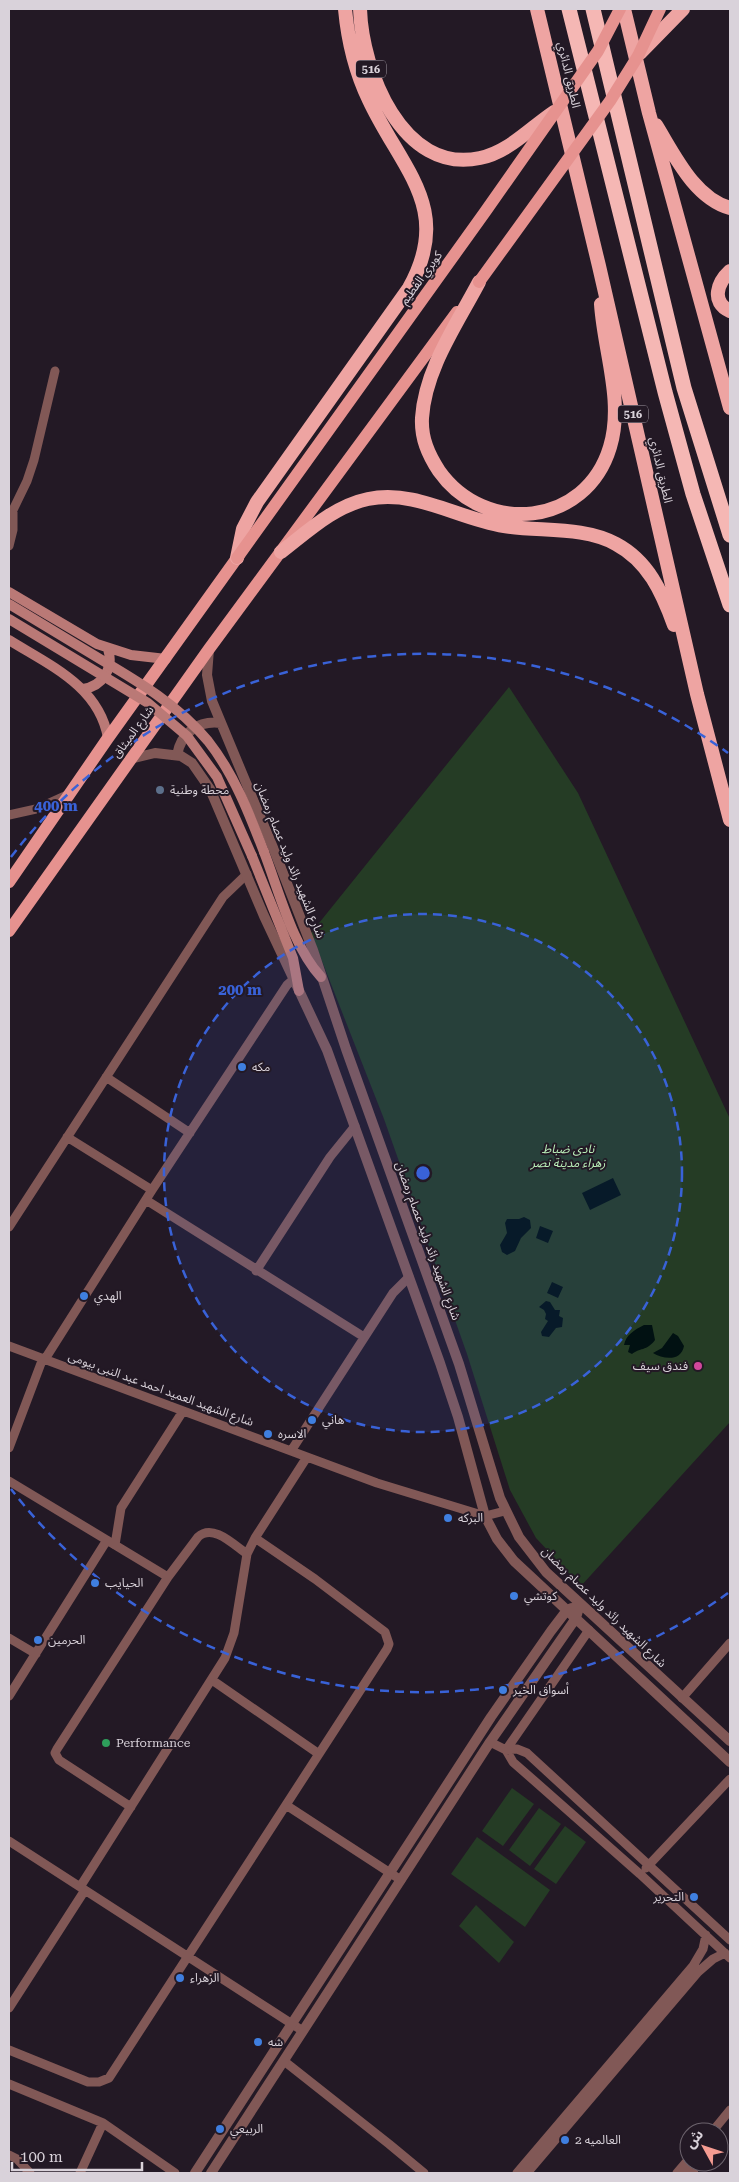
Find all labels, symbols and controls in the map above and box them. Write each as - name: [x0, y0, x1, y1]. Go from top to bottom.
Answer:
- street label: الطريق الدائري: [552, 41, 583, 110]
- road number: 516: [356, 61, 386, 78]
- street label: كوبري الفطيم: [397, 248, 448, 309]
- road number: 516: [618, 406, 648, 422]
- street label: الطريق الدائري: [644, 436, 675, 505]
- street label: شارع الميثاق: [109, 703, 158, 762]
- street label: شارع الشهيد رائد وليد عصام رمضان: [250, 780, 328, 941]
- place label: محطة وطنية: [170, 783, 229, 797]
- marker: محطة وطنية: [154, 784, 166, 796]
- text: 400 m: [34, 797, 78, 815]
- text: 200 m: [218, 981, 262, 999]
- place label: مكه: [252, 1060, 270, 1074]
- marker: مكه: [236, 1061, 248, 1073]
- park label: نادى ضباط زهراء مدينة نصر: [530, 1142, 606, 1170]
- street label: شارع الشهيد رائد وليد عصام رمضان: [391, 1160, 463, 1323]
- centre of rings: [414, 1164, 432, 1182]
- place label: الهدي: [94, 1289, 122, 1306]
- marker: الهدي: [78, 1290, 90, 1302]
- street label: شارع الشهيد العميد احمد عبد النبى بيومى: [66, 1349, 256, 1431]
- place label: فندق سيف: [633, 1359, 688, 1373]
- marker: فندق سيف: [692, 1360, 704, 1372]
- place label: هاني: [322, 1413, 345, 1430]
- marker: هاني: [306, 1414, 318, 1426]
- place label: الاسره: [278, 1427, 307, 1441]
- marker: الاسره: [262, 1428, 274, 1440]
- place label: البركه: [458, 1511, 483, 1525]
- marker: البركه: [442, 1512, 454, 1524]
- street label: شارع الشهيد رائد وليد عصام رمضان: [537, 1544, 669, 1672]
- place label: الحيايب: [105, 1576, 143, 1590]
- marker: الحيايب: [89, 1577, 101, 1589]
- place label: كوتشي: [524, 1589, 558, 1606]
- marker: كوتشي: [508, 1590, 520, 1602]
- place label: الحرمين: [48, 1633, 86, 1647]
- marker: الحرمين: [32, 1634, 44, 1646]
- place label: أسواق الخير: [512, 1682, 569, 1697]
- marker: أسواق الخير: [497, 1684, 509, 1696]
- place label: Performance: [116, 1736, 191, 1750]
- marker: Performance: [100, 1737, 112, 1749]
- place label: التحرير: [652, 1890, 684, 1904]
- marker: التحرير: [688, 1891, 700, 1903]
- place label: الزهراء: [190, 1971, 220, 1985]
- marker: الزهراء: [174, 1972, 186, 1984]
- place label: شه: [268, 2035, 283, 2049]
- marker: شه: [252, 2036, 264, 2048]
- place label: الربيعي: [230, 2122, 263, 2139]
- north arrow: [679, 2122, 729, 2172]
- marker: الربيعي: [214, 2123, 226, 2135]
- text: ش: [682, 2126, 706, 2151]
- place label: العالميه 2: [575, 2133, 621, 2147]
- marker: العالميه 2: [559, 2134, 571, 2146]
- scale bar: [12, 2140, 142, 2172]
- text: 100 m: [20, 2148, 63, 2166]

